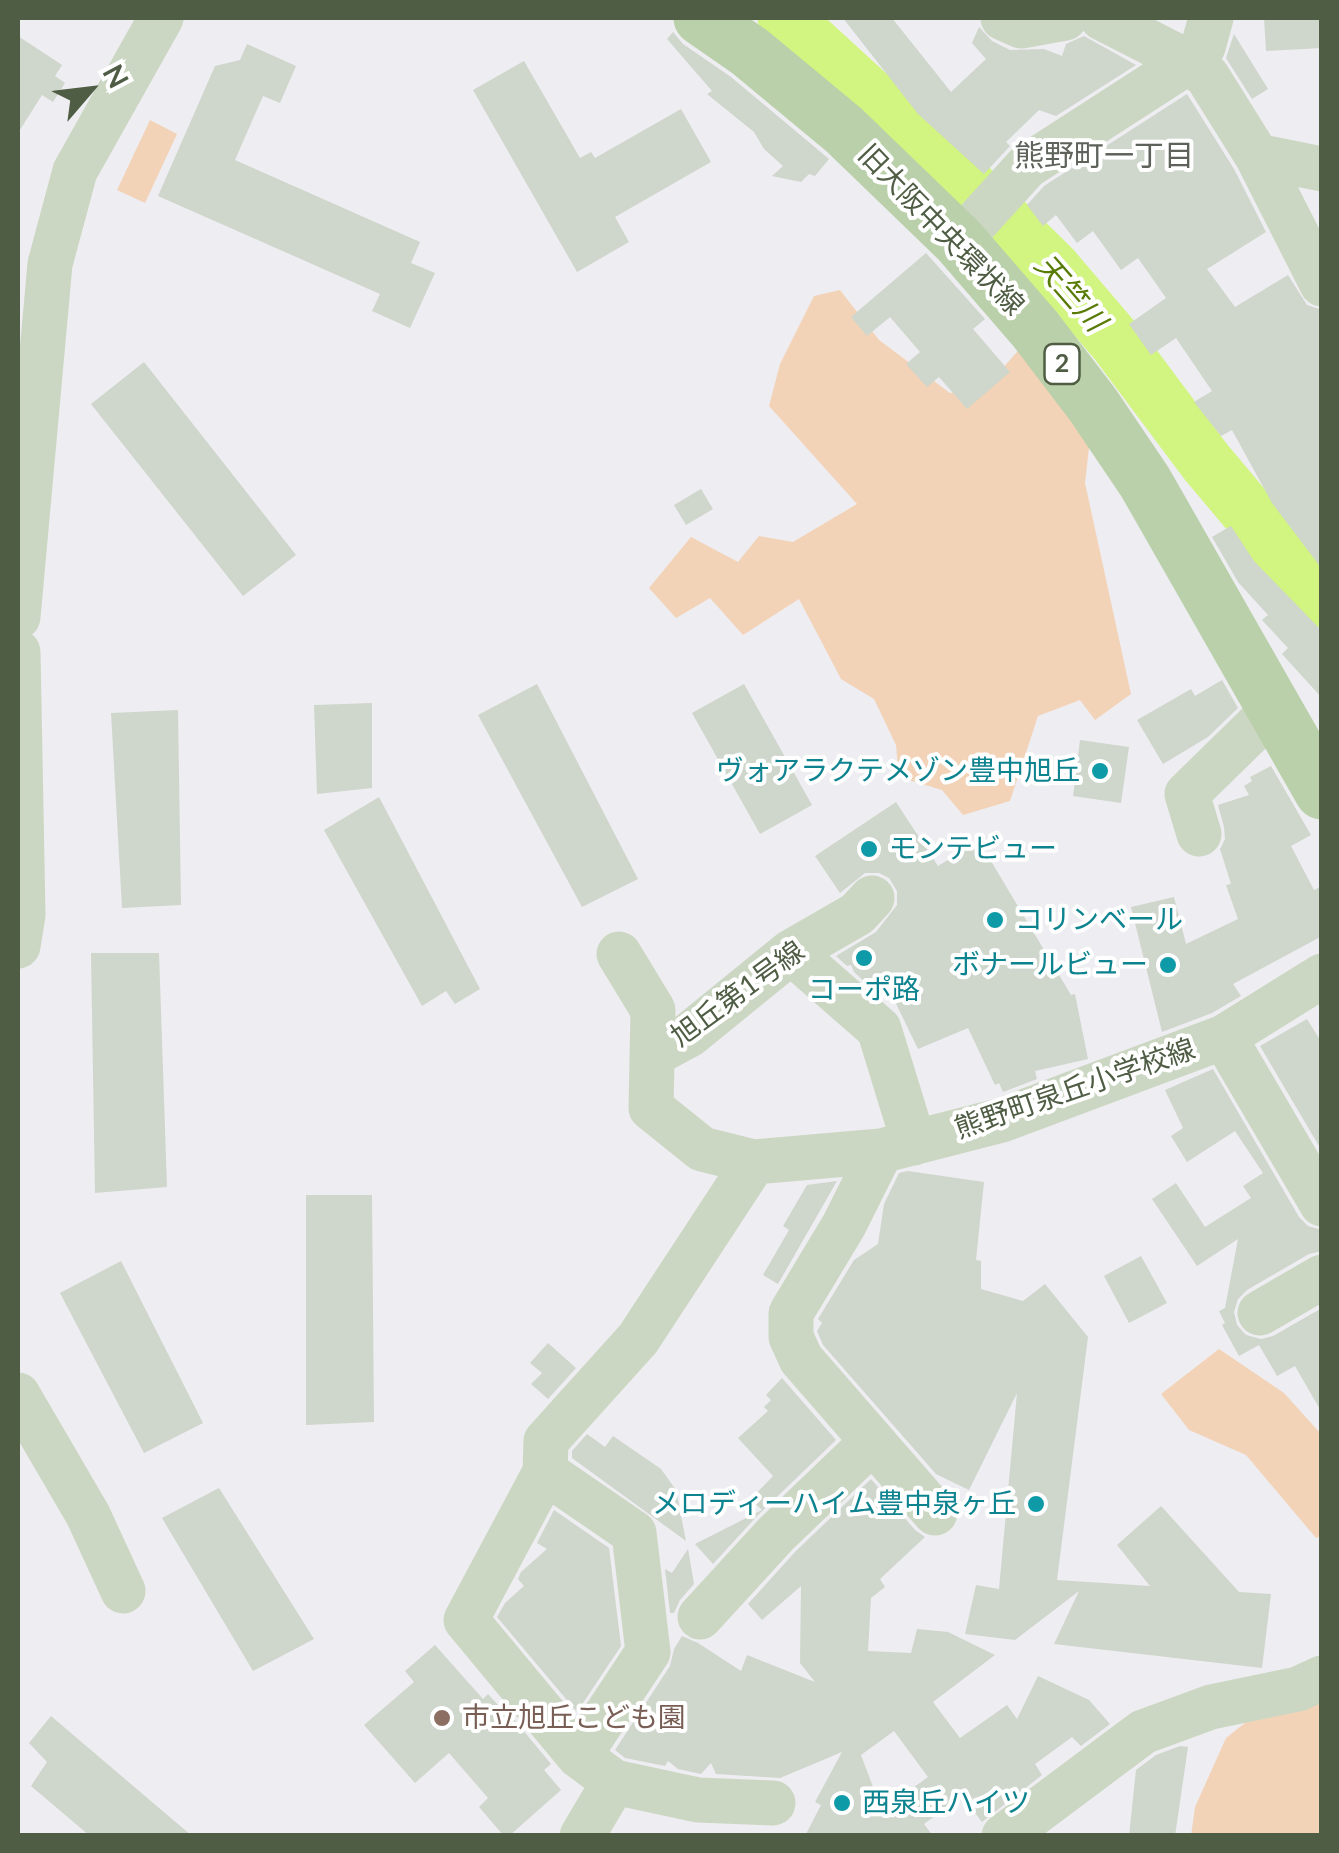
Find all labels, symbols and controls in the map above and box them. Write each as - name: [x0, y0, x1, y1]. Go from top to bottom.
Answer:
- north arrow: [40, 40, 140, 140]
- text: N: [96, 58, 137, 93]
- street label: 旧大阪中央環状線: [851, 138, 1031, 322]
- district label: 熊野町一丁目: [1014, 138, 1194, 174]
- water label: 天竺川: [1027, 247, 1113, 339]
- road number: 2: [1044, 344, 1080, 384]
- place label: ヴォアラクテメゾン豊中旭丘: [716, 754, 1080, 788]
- marker: ヴォアラクテメゾン豊中旭丘: [1089, 760, 1111, 782]
- place label: モンテビュー: [889, 832, 1057, 866]
- marker: モンテビュー: [858, 838, 880, 860]
- place label: コリンベール: [1015, 903, 1183, 937]
- marker: コリンベール: [984, 909, 1006, 931]
- street label: 旭丘第1号線: [665, 934, 811, 1054]
- marker: コーポ路: [853, 947, 875, 969]
- place label: ボナールビュー: [952, 948, 1148, 982]
- marker: ボナールビュー: [1157, 954, 1179, 976]
- place label: コーポ路: [808, 973, 920, 1007]
- street label: 熊野町泉丘小学校線: [950, 1032, 1200, 1146]
- place label: メロディーハイム豊中泉ヶ丘: [652, 1487, 1016, 1521]
- marker: メロディーハイム豊中泉ヶ丘: [1025, 1493, 1047, 1515]
- place label: 市立旭丘こども園: [462, 1701, 686, 1735]
- marker: 市立旭丘こども園: [431, 1707, 453, 1729]
- place label: 西泉丘ハイツ: [862, 1786, 1030, 1820]
- marker: 西泉丘ハイツ: [831, 1792, 853, 1814]

